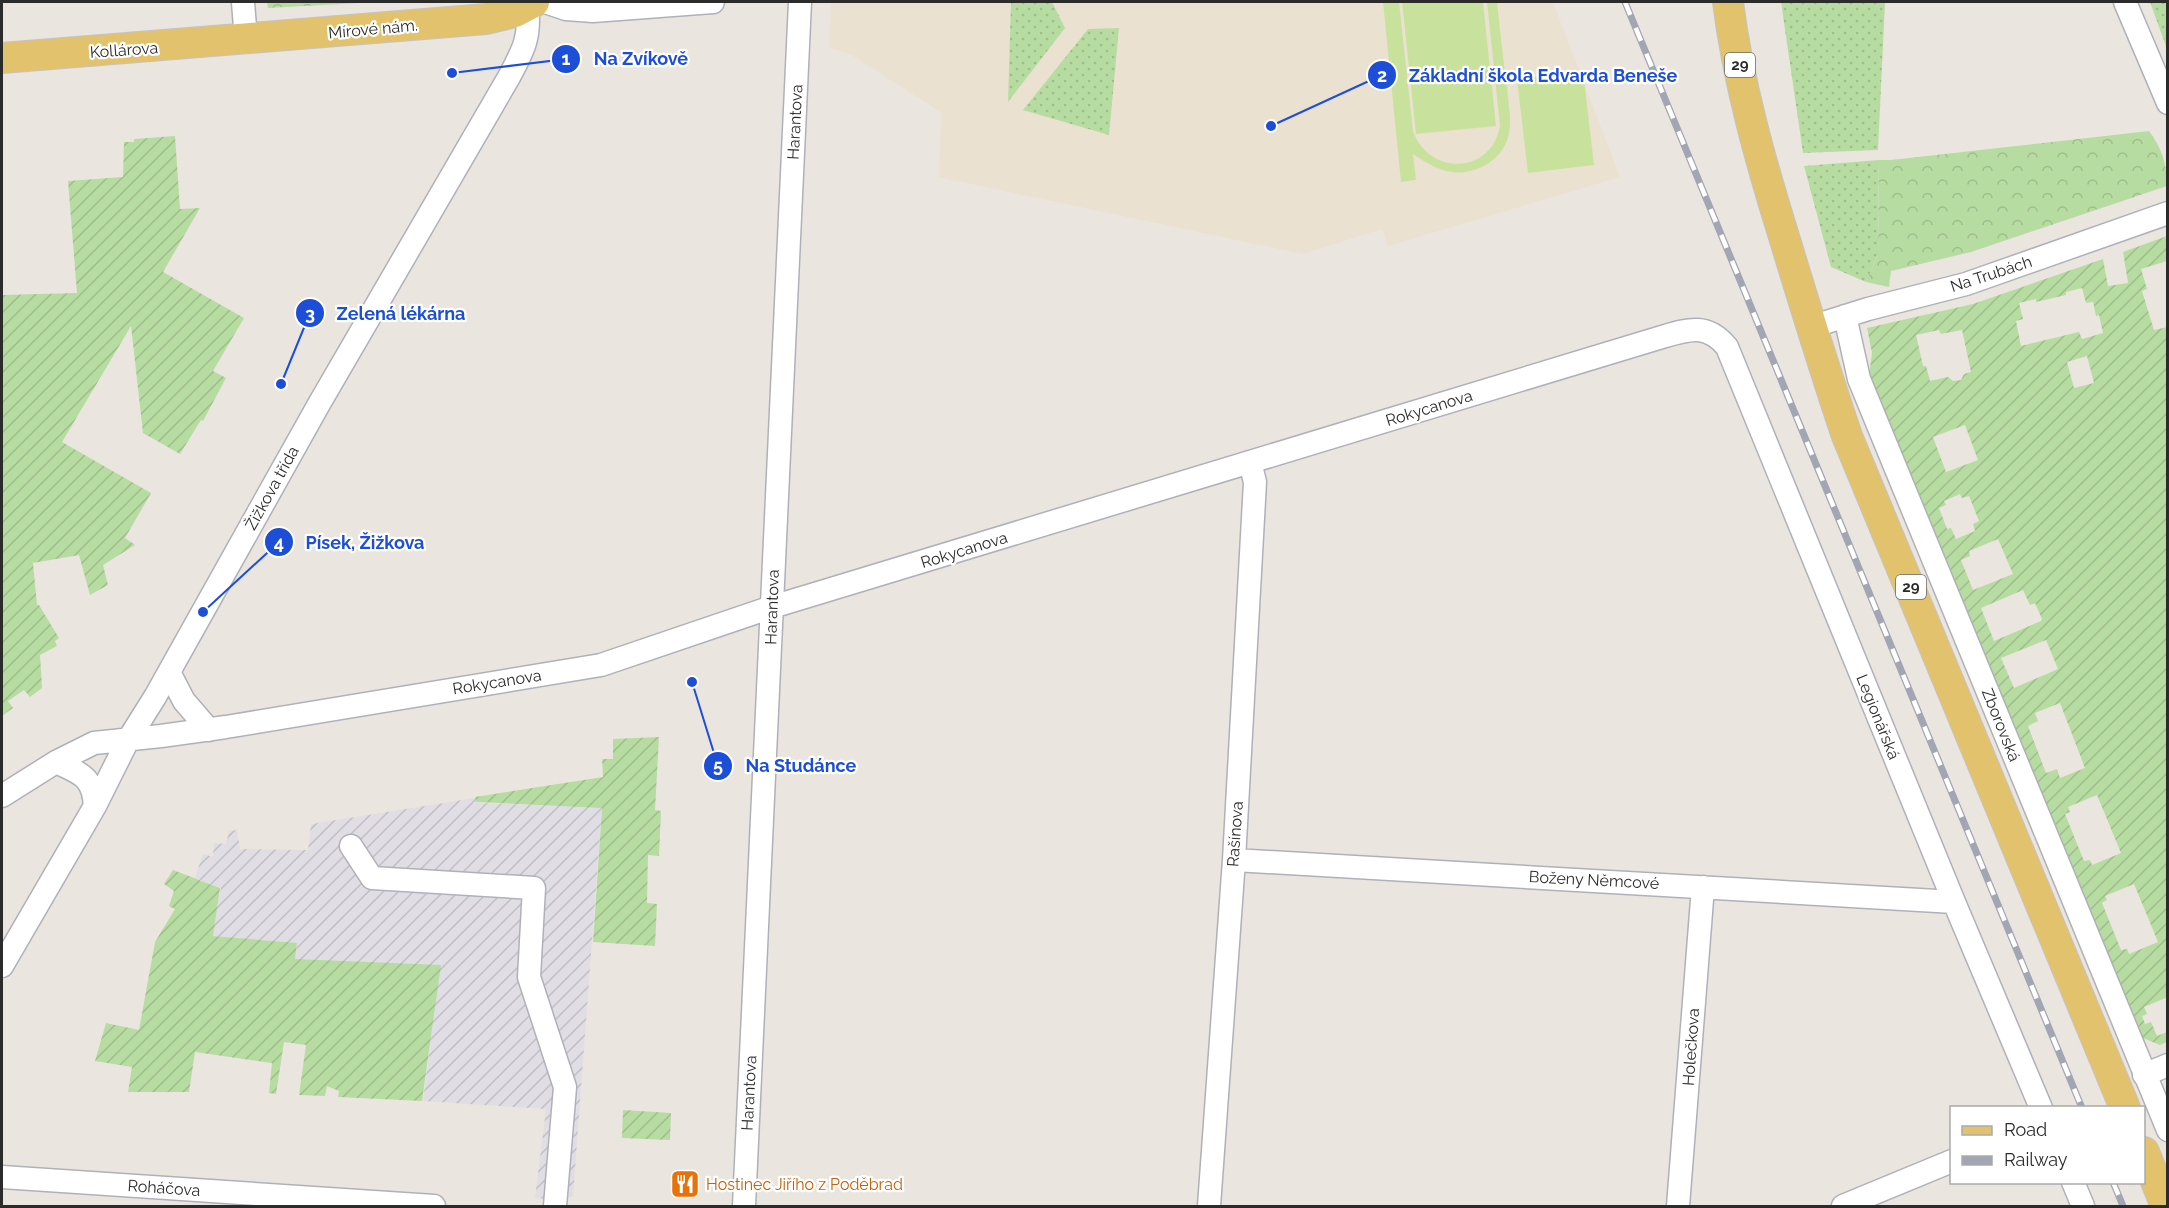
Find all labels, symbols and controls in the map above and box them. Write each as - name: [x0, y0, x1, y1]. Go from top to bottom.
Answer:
- street label: Mírové nám.: [328, 16, 418, 42]
- street label: Kollárova: [89, 38, 159, 62]
- callout: Na Zvíkově: [551, 41, 700, 77]
- text: 1: [562, 48, 571, 69]
- text: Na Zvíkově: [594, 48, 688, 69]
- road number: 29: [1725, 53, 1755, 77]
- callout: Základní škola Edvarda Beneše: [1367, 57, 1689, 93]
- text: 2: [1377, 65, 1387, 86]
- text: Základní škola Edvarda Beneše: [1409, 65, 1677, 86]
- street label: Harantova: [784, 84, 806, 160]
- street label: Na Trubách: [1948, 252, 2034, 296]
- callout: Zelená lékárna: [295, 295, 478, 331]
- text: 3: [305, 303, 315, 324]
- text: Zelená lékárna: [337, 303, 465, 324]
- street label: Rokycanova: [1383, 386, 1475, 430]
- street label: Žižkova třída: [240, 442, 303, 533]
- callout: Písek, Žižkova: [264, 524, 437, 560]
- street label: Rokycanova: [918, 528, 1010, 572]
- text: 4: [274, 532, 284, 553]
- text: Písek, Žižkova: [306, 532, 424, 553]
- street label: Harantova: [761, 569, 783, 645]
- road number: 29: [1896, 575, 1926, 599]
- street label: Rokycanova: [451, 666, 543, 698]
- street label: Legionářská: [1852, 672, 1904, 762]
- street label: Zborovská: [1978, 686, 2024, 764]
- callout: Na Studánce: [703, 748, 868, 784]
- text: 5: [713, 755, 723, 776]
- text: Na Studánce: [746, 755, 857, 776]
- street label: Rašínova: [1223, 800, 1247, 868]
- street label: Boženy Němcové: [1528, 867, 1660, 893]
- street label: Holečkova: [1679, 1007, 1703, 1087]
- street label: Harantova: [738, 1055, 760, 1131]
- legend: [1950, 1106, 2145, 1184]
- text: Road: [2004, 1119, 2047, 1140]
- text: Railway: [2004, 1149, 2068, 1170]
- restaurant icon: Hostinec Jiřího z Poděbrad: [669, 1168, 701, 1200]
- place label: Hostinec Jiřího z Poděbrad: [706, 1175, 903, 1194]
- street label: Roháčova: [127, 1176, 201, 1200]

